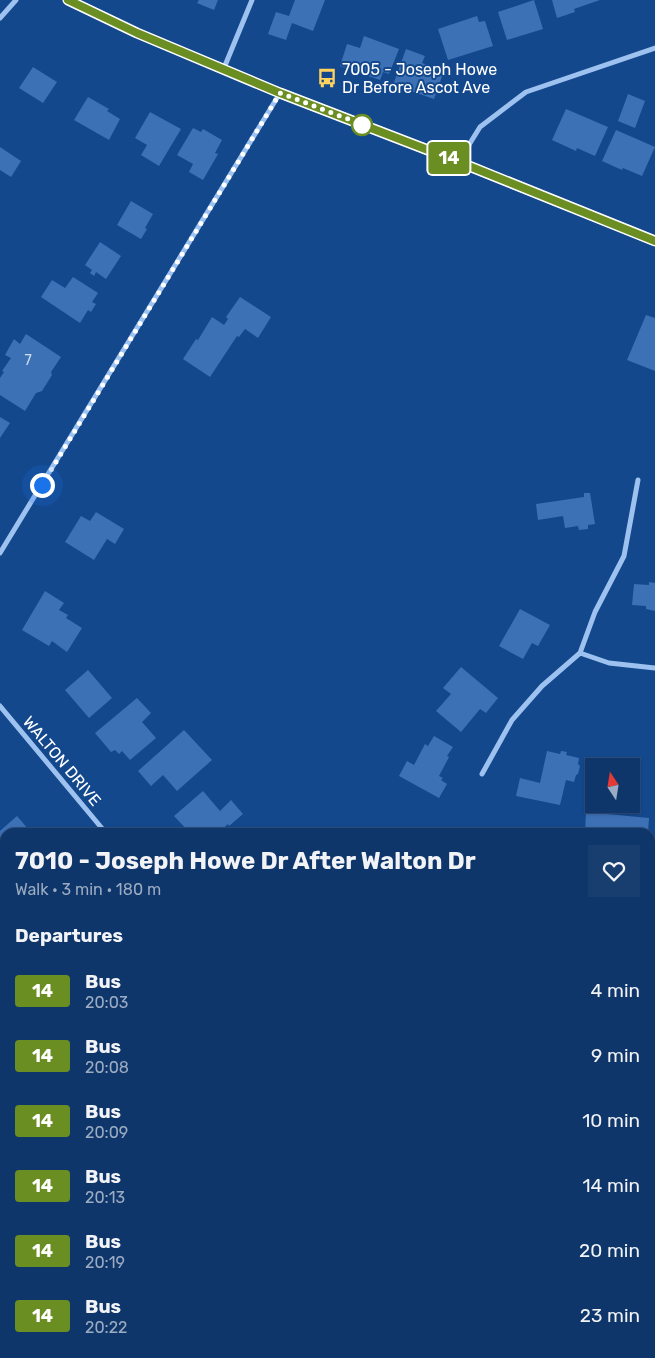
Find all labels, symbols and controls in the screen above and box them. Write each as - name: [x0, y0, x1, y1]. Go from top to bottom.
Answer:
- place label: 7005 - Joseph Howe Dr Before Ascot Ave: [342, 60, 497, 97]
- bus stop icon: 7005 - Joseph Howe Dr Before Ascot Ave: [316, 67, 338, 89]
- unlabelled marker: [351, 114, 373, 136]
- line badge: 14: [426, 142, 472, 174]
- text: 14: [438, 147, 460, 169]
- house number: 7: [24, 352, 32, 369]
- your location: [30, 473, 55, 498]
- street label: WALTON DRIVE: [19, 712, 105, 810]
- north arrow: [585, 758, 640, 812]
- map controls: [585, 758, 640, 813]
- button: heart: [588, 845, 640, 897]
- text: 7010 - Joseph Howe Dr After Walton Dr: [15, 847, 476, 875]
- text: Walk · 3 min · 180 m: [15, 880, 161, 899]
- text: Departures: [15, 924, 123, 947]
- text: Bus: [85, 970, 121, 993]
- text: 4 min: [591, 979, 640, 1002]
- text: 14: [32, 980, 53, 1002]
- text: 20:03: [85, 993, 128, 1012]
- text: Bus: [85, 1035, 121, 1058]
- text: 9 min: [591, 1044, 640, 1067]
- text: 14: [32, 1045, 53, 1067]
- text: 20:08: [85, 1058, 129, 1077]
- text: Bus: [85, 1100, 121, 1123]
- text: 10 min: [582, 1109, 640, 1132]
- text: 14: [32, 1110, 53, 1132]
- text: 20:09: [85, 1123, 128, 1142]
- text: Bus: [85, 1165, 121, 1188]
- text: 14 min: [582, 1174, 640, 1197]
- text: 14: [32, 1175, 53, 1197]
- text: 20:13: [85, 1188, 125, 1207]
- text: Bus: [85, 1230, 121, 1253]
- text: 20 min: [579, 1239, 640, 1262]
- text: 14: [32, 1240, 53, 1262]
- text: 20:19: [85, 1253, 125, 1272]
- text: Bus: [85, 1295, 121, 1318]
- text: 23 min: [580, 1304, 640, 1327]
- text: 14: [32, 1305, 53, 1327]
- text: 20:22: [85, 1318, 127, 1337]

